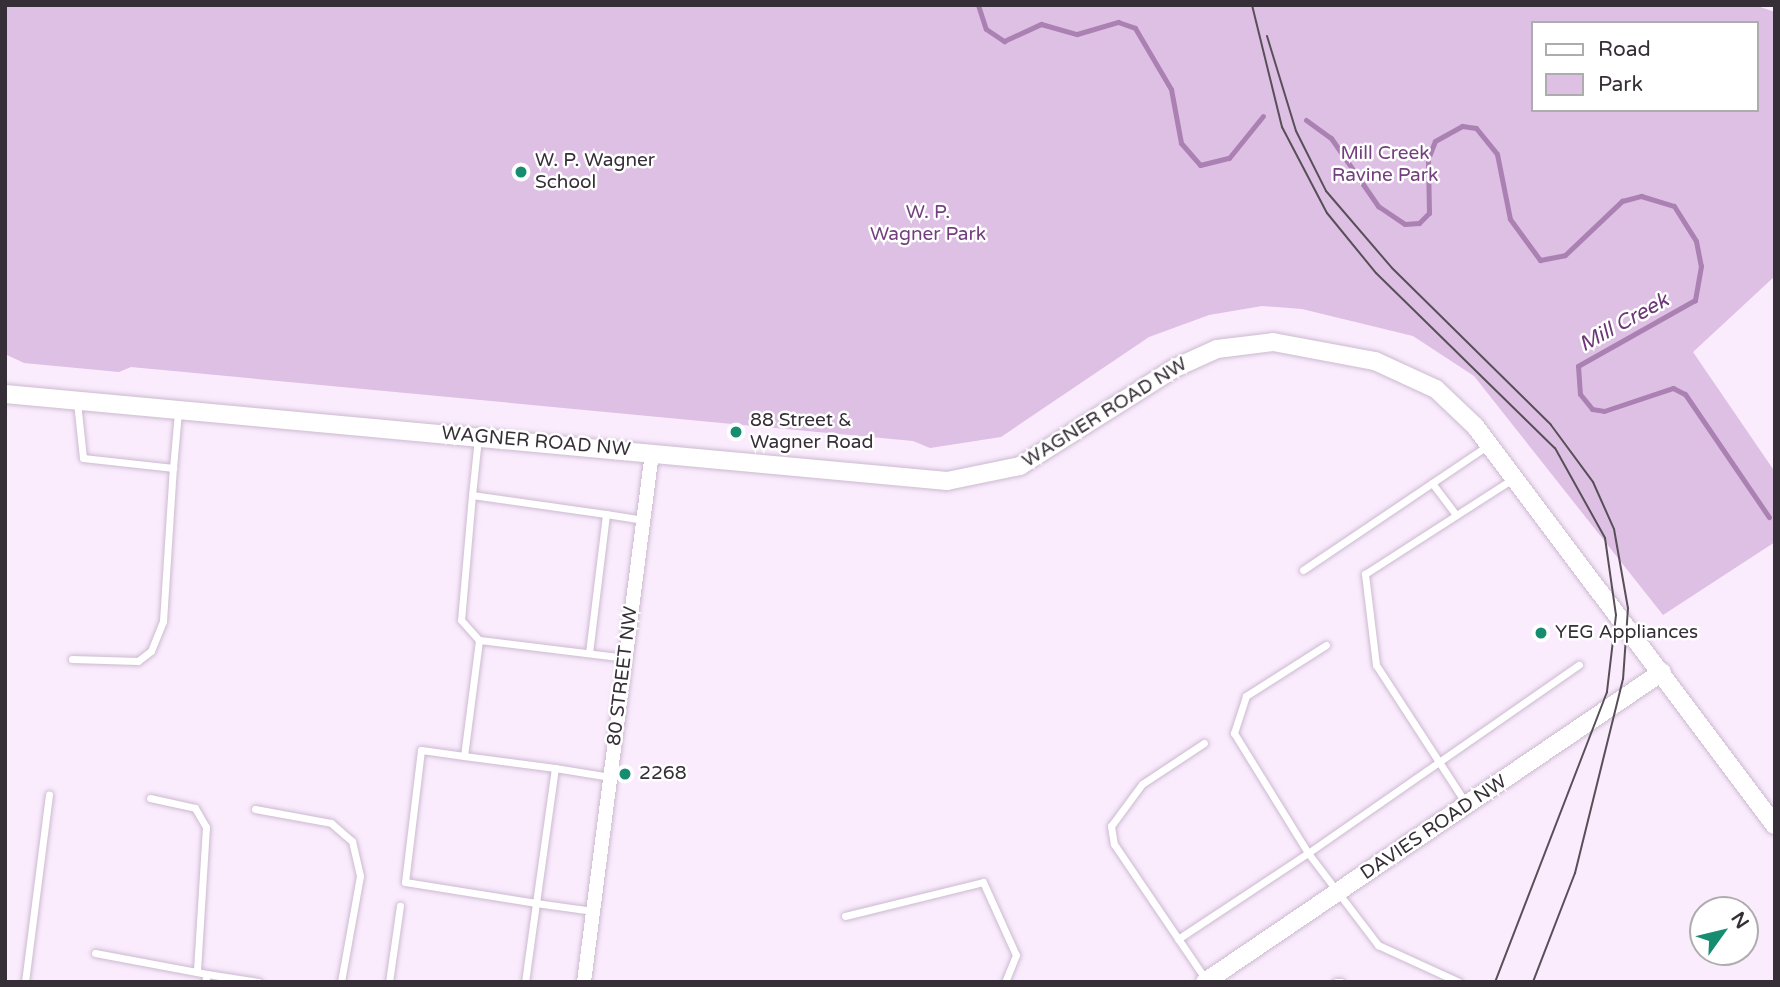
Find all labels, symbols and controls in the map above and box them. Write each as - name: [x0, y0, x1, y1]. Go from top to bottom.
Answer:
- legend: [1532, 21, 1759, 112]
- text: Road: [1598, 37, 1651, 62]
- text: Park: [1598, 72, 1643, 97]
- park label: Mill Creek Ravine Park: [1332, 143, 1438, 187]
- place label: W. P. Wagner School: [535, 150, 655, 194]
- marker: W. P. Wagner School: [513, 164, 529, 180]
- park label: W. P. Wagner Park: [870, 202, 986, 246]
- water label: Mill Creek: [1575, 288, 1673, 358]
- street label: WAGNER ROAD NW: [1018, 353, 1192, 473]
- place label: 88 Street & Wagner Road: [750, 410, 873, 454]
- street label: WAGNER ROAD NW: [440, 422, 632, 462]
- marker: 88 Street & Wagner Road: [728, 424, 744, 440]
- street label: 80 STREET NW: [603, 605, 643, 747]
- place label: YEG Appliances: [1555, 622, 1698, 644]
- marker: YEG Appliances: [1533, 625, 1549, 641]
- place label: 2268: [639, 763, 687, 785]
- marker: 2268: [617, 766, 633, 782]
- street label: DAVIES ROAD NW: [1357, 771, 1511, 885]
- north arrow: [1689, 896, 1759, 966]
- text: N: [1726, 908, 1753, 933]

